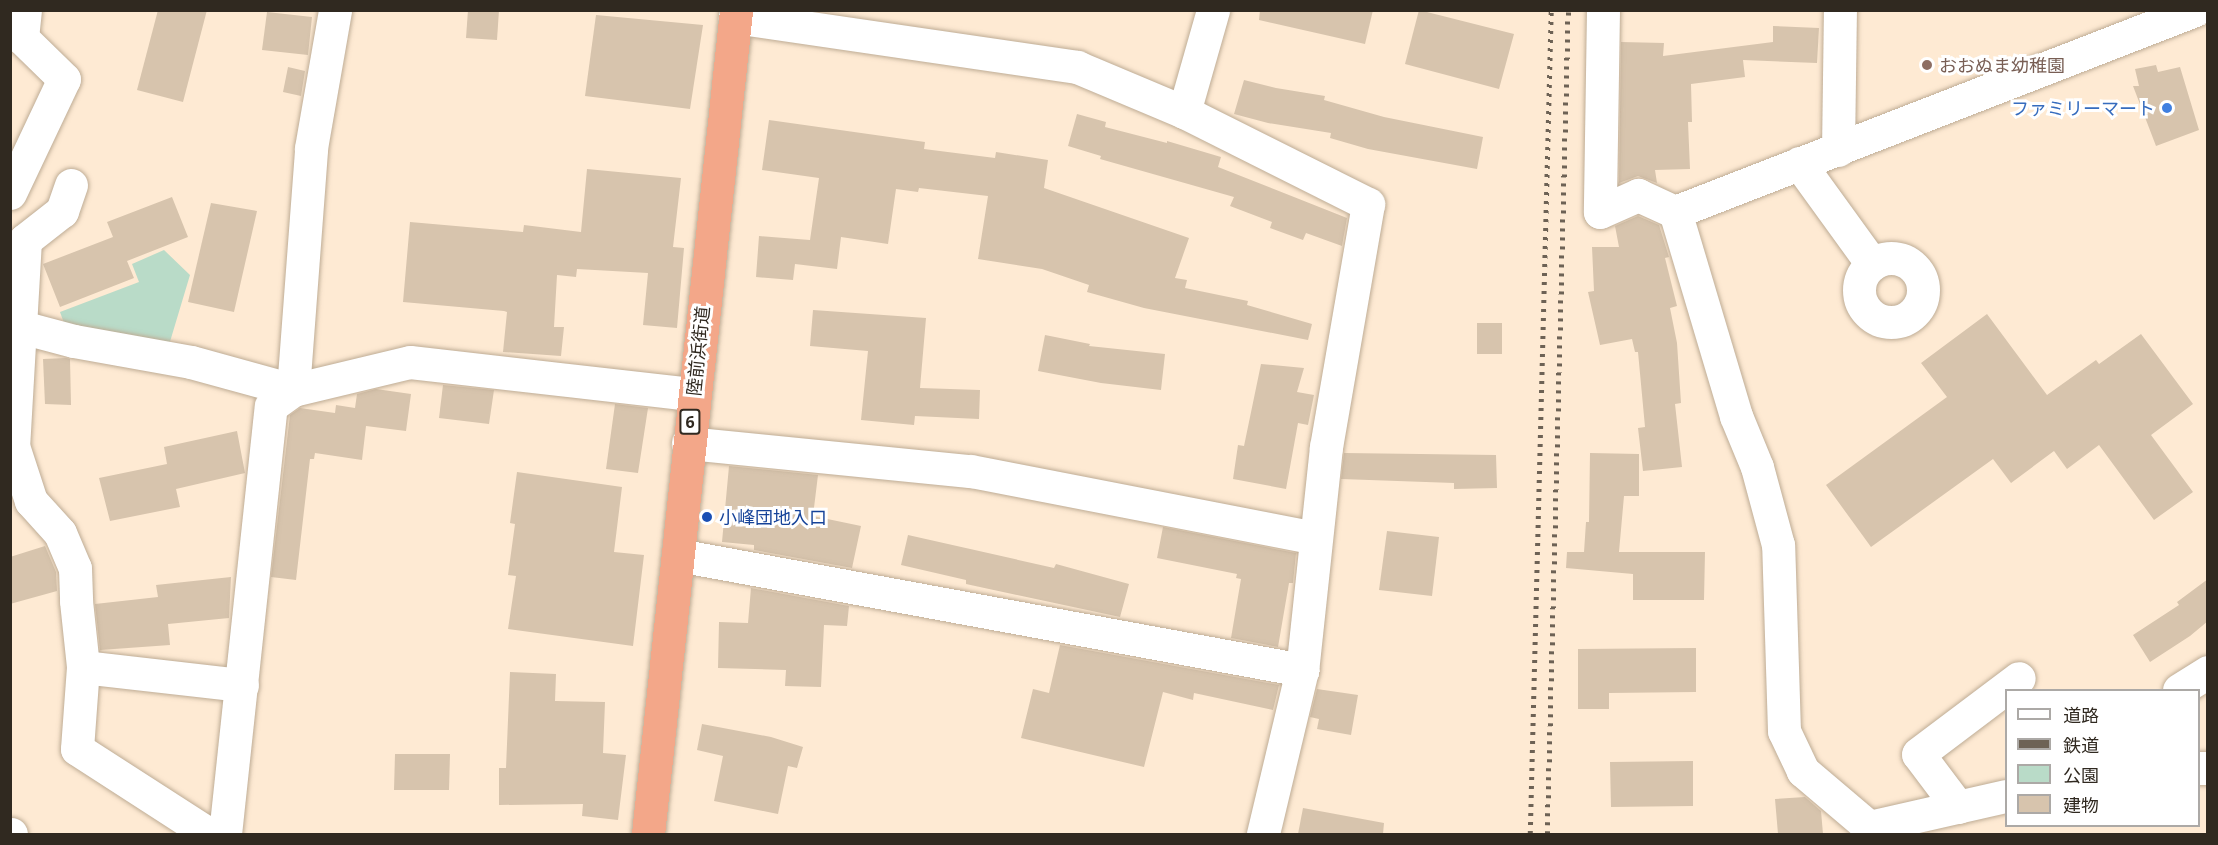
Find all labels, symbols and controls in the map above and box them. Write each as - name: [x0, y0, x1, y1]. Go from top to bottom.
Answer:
- place label: おおぬま幼稚園: [1939, 54, 2065, 76]
- marker: おおぬま幼稚園: [1920, 58, 1934, 72]
- place label: ファミリーマート: [2011, 97, 2155, 119]
- marker: ファミリーマート: [2160, 101, 2174, 115]
- street label: 陸前浜街道: [683, 305, 713, 397]
- road number: 6: [678, 409, 702, 435]
- place label: 小峰団地入口: [719, 506, 827, 528]
- marker: 小峰団地入口: [700, 510, 714, 524]
- legend: [2005, 689, 2200, 827]
- text: 道路: [2063, 703, 2099, 727]
- text: 鉄道: [2063, 733, 2099, 757]
- text: 公園: [2063, 763, 2099, 787]
- text: 建物: [2063, 793, 2099, 817]

